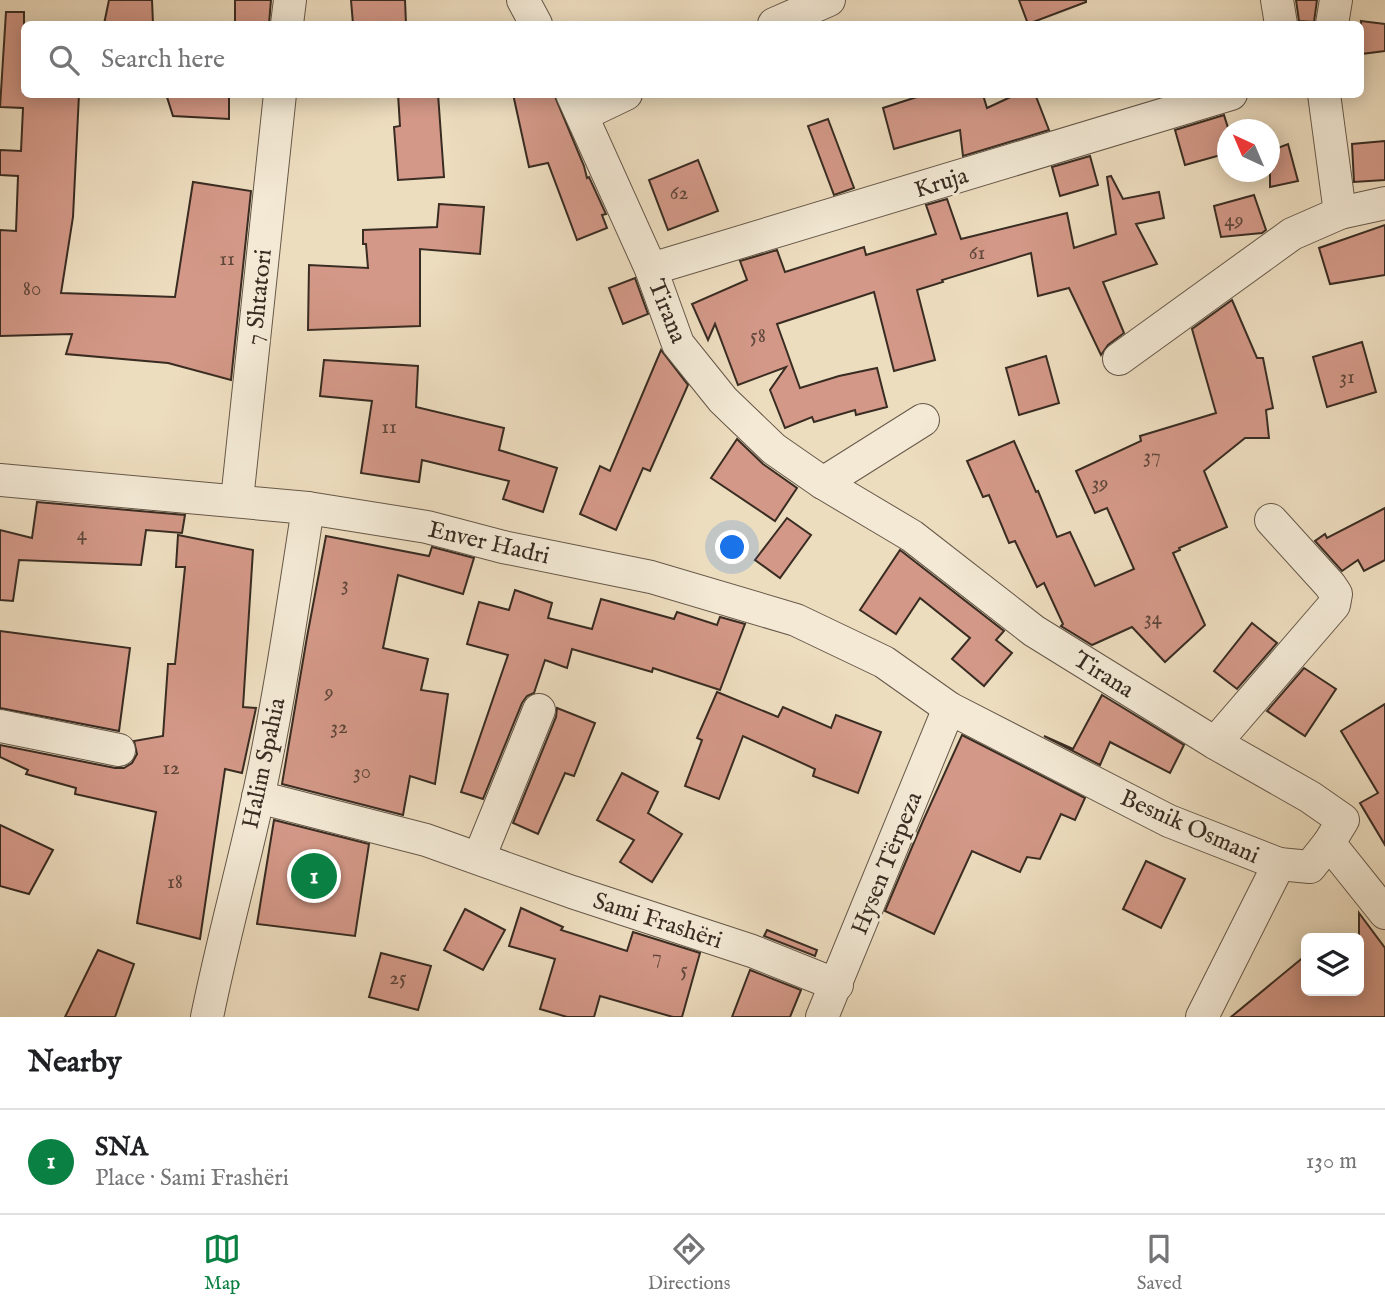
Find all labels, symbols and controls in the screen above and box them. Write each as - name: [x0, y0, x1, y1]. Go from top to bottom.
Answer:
- search box: [21, 21, 1364, 98]
- icon: search: [45, 41, 83, 79]
- text: Search here: [101, 43, 225, 76]
- north arrow: [1217, 119, 1280, 182]
- street label: Kruja: [911, 160, 973, 206]
- house number: 62: [670, 180, 689, 207]
- house number: 49: [1224, 207, 1244, 234]
- house number: 61: [969, 240, 985, 267]
- house number: 11: [219, 246, 235, 273]
- street label: 7 Shtatori: [239, 248, 280, 347]
- street label: Tirana: [640, 275, 694, 349]
- house number: 80: [23, 276, 41, 303]
- house number: 58: [750, 323, 766, 350]
- house number: 31: [1339, 364, 1355, 391]
- house number: 11: [381, 414, 397, 441]
- house number: 37: [1143, 443, 1161, 470]
- house number: 39: [1091, 470, 1109, 497]
- street label: Enver Hadri: [425, 514, 552, 572]
- house number: 4: [77, 521, 88, 548]
- your location: [715, 530, 749, 564]
- house number: 3: [341, 571, 349, 598]
- house number: 34: [1144, 605, 1163, 632]
- street label: Tirana: [1067, 645, 1140, 706]
- house number: 9: [323, 679, 334, 706]
- street label: Halim Spahia: [235, 694, 294, 832]
- house number: 32: [330, 714, 348, 741]
- house number: 12: [162, 755, 180, 782]
- house number: 30: [353, 759, 371, 786]
- street label: Besnik Osmani: [1115, 783, 1264, 872]
- street label: Hysen Tërpeza: [845, 787, 930, 940]
- pin: 1: [291, 850, 337, 902]
- house number: 18: [167, 869, 183, 896]
- street label: Sami Frashëri: [589, 886, 726, 957]
- map controls: [1301, 933, 1364, 996]
- button: layers: [1301, 933, 1364, 996]
- house number: 7: [652, 944, 662, 971]
- house number: 5: [680, 957, 688, 984]
- house number: 25: [389, 965, 407, 992]
- text: Nearby: [28, 1044, 121, 1082]
- text: SNA: [95, 1131, 148, 1164]
- text: 1: [47, 1147, 55, 1176]
- text: 130 m: [1306, 1147, 1357, 1176]
- text: Place · Sami Frashëri: [95, 1164, 289, 1193]
- tab: Map: [203, 1230, 241, 1296]
- tab: Directions: [648, 1230, 730, 1296]
- tab: Saved: [1137, 1230, 1182, 1296]

